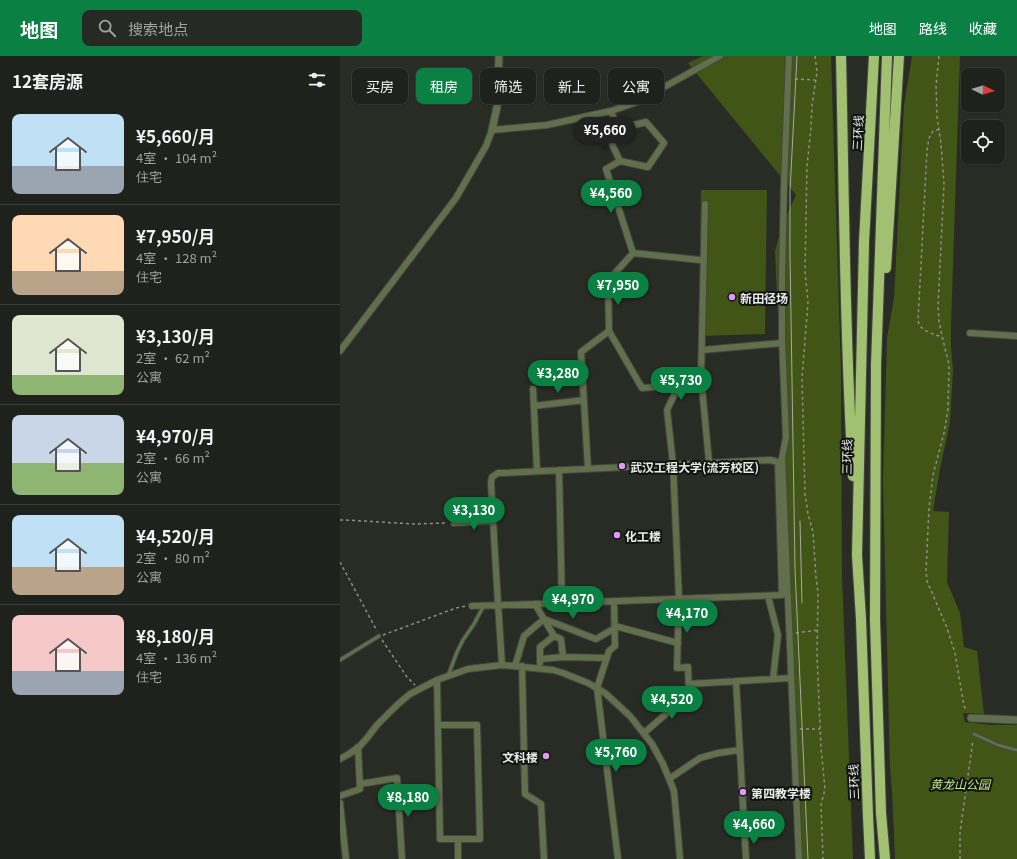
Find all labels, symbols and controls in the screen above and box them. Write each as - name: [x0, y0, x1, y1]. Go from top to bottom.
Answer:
- search box: [82, 10, 362, 46]
- text: 地图: [20, 15, 58, 42]
- icon: search: [96, 17, 118, 39]
- text: 搜索地点: [128, 18, 188, 39]
- text: 地图: [869, 18, 897, 38]
- text: 路线: [919, 18, 947, 38]
- text: 收藏: [969, 18, 997, 38]
- text: 12套房源: [12, 68, 83, 93]
- chip: 买房: [352, 68, 408, 104]
- chip: 租房: [416, 68, 472, 104]
- chip: 筛选: [480, 68, 536, 104]
- chip: 新上: [544, 68, 600, 104]
- chip: 公寓: [608, 68, 664, 104]
- north arrow: [961, 68, 1005, 112]
- map controls: [961, 68, 1005, 164]
- icon: filters: [306, 69, 328, 91]
- street label: 三环线: [848, 115, 866, 151]
- pin: ¥5,660: [572, 117, 638, 151]
- text: ¥5,660: [584, 120, 626, 139]
- button: locate: [961, 120, 1005, 164]
- text: ¥5,660/月: [136, 123, 215, 148]
- icon: home: [44, 130, 92, 178]
- text: 4室 · 104 m²: [136, 148, 217, 167]
- text: 住宅: [136, 167, 162, 186]
- pin: ¥4,560: [578, 180, 644, 214]
- text: ¥4,560: [590, 183, 632, 202]
- text: ¥7,950/月: [136, 223, 215, 248]
- icon: home: [44, 231, 92, 279]
- text: 4室 · 128 m²: [136, 248, 217, 267]
- text: 住宅: [136, 267, 162, 286]
- pin: ¥7,950: [585, 272, 651, 306]
- text: ¥7,950: [597, 275, 639, 294]
- place label: 新田径场: [740, 289, 788, 306]
- marker: 新田径场: [727, 292, 737, 302]
- text: ¥3,130/月: [136, 323, 215, 348]
- icon: home: [44, 331, 92, 379]
- text: 2室 · 62 m²: [136, 348, 210, 367]
- pin: ¥3,280: [525, 360, 591, 394]
- text: ¥3,280: [537, 363, 579, 382]
- text: 公寓: [136, 367, 162, 386]
- pin: ¥5,730: [648, 367, 714, 401]
- text: ¥5,730: [660, 370, 702, 389]
- text: ¥4,970/月: [136, 423, 215, 448]
- icon: home: [44, 431, 92, 479]
- street label: 三环线: [837, 439, 855, 475]
- text: 2室 · 66 m²: [136, 448, 210, 467]
- place label: 武汉工程大学(流芳校区): [630, 458, 759, 475]
- marker: 武汉工程大学(流芳校区): [617, 461, 627, 471]
- text: 公寓: [136, 467, 162, 486]
- pin: ¥3,130: [441, 497, 507, 531]
- text: ¥3,130: [453, 500, 495, 519]
- text: ¥4,520/月: [136, 523, 215, 548]
- place label: 化工楼: [625, 527, 661, 544]
- marker: 化工楼: [612, 530, 622, 540]
- icon: home: [44, 531, 92, 579]
- text: 2室 · 80 m²: [136, 548, 210, 567]
- text: 公寓: [136, 567, 162, 586]
- pin: ¥4,970: [540, 586, 606, 620]
- text: ¥4,970: [552, 589, 594, 608]
- pin: ¥4,170: [654, 600, 720, 634]
- text: ¥4,170: [666, 603, 708, 622]
- text: ¥8,180/月: [136, 623, 215, 648]
- icon: home: [44, 631, 92, 679]
- text: 4室 · 136 m²: [136, 648, 217, 667]
- text: 住宅: [136, 667, 162, 686]
- pin: ¥4,520: [639, 686, 705, 720]
- text: ¥4,520: [651, 689, 693, 708]
- pin: ¥5,760: [583, 739, 649, 773]
- text: ¥5,760: [595, 742, 637, 761]
- place label: 文科楼: [502, 748, 538, 765]
- marker: 文科楼: [541, 751, 551, 761]
- street label: 三环线: [844, 764, 862, 800]
- park label: 黄龙山公园: [930, 775, 992, 792]
- pin: ¥8,180: [375, 784, 441, 818]
- place label: 第四教学楼: [751, 784, 811, 801]
- text: ¥8,180: [387, 787, 429, 806]
- marker: 第四教学楼: [738, 787, 748, 797]
- pin: ¥4,660: [721, 811, 787, 845]
- text: ¥4,660: [733, 814, 775, 833]

